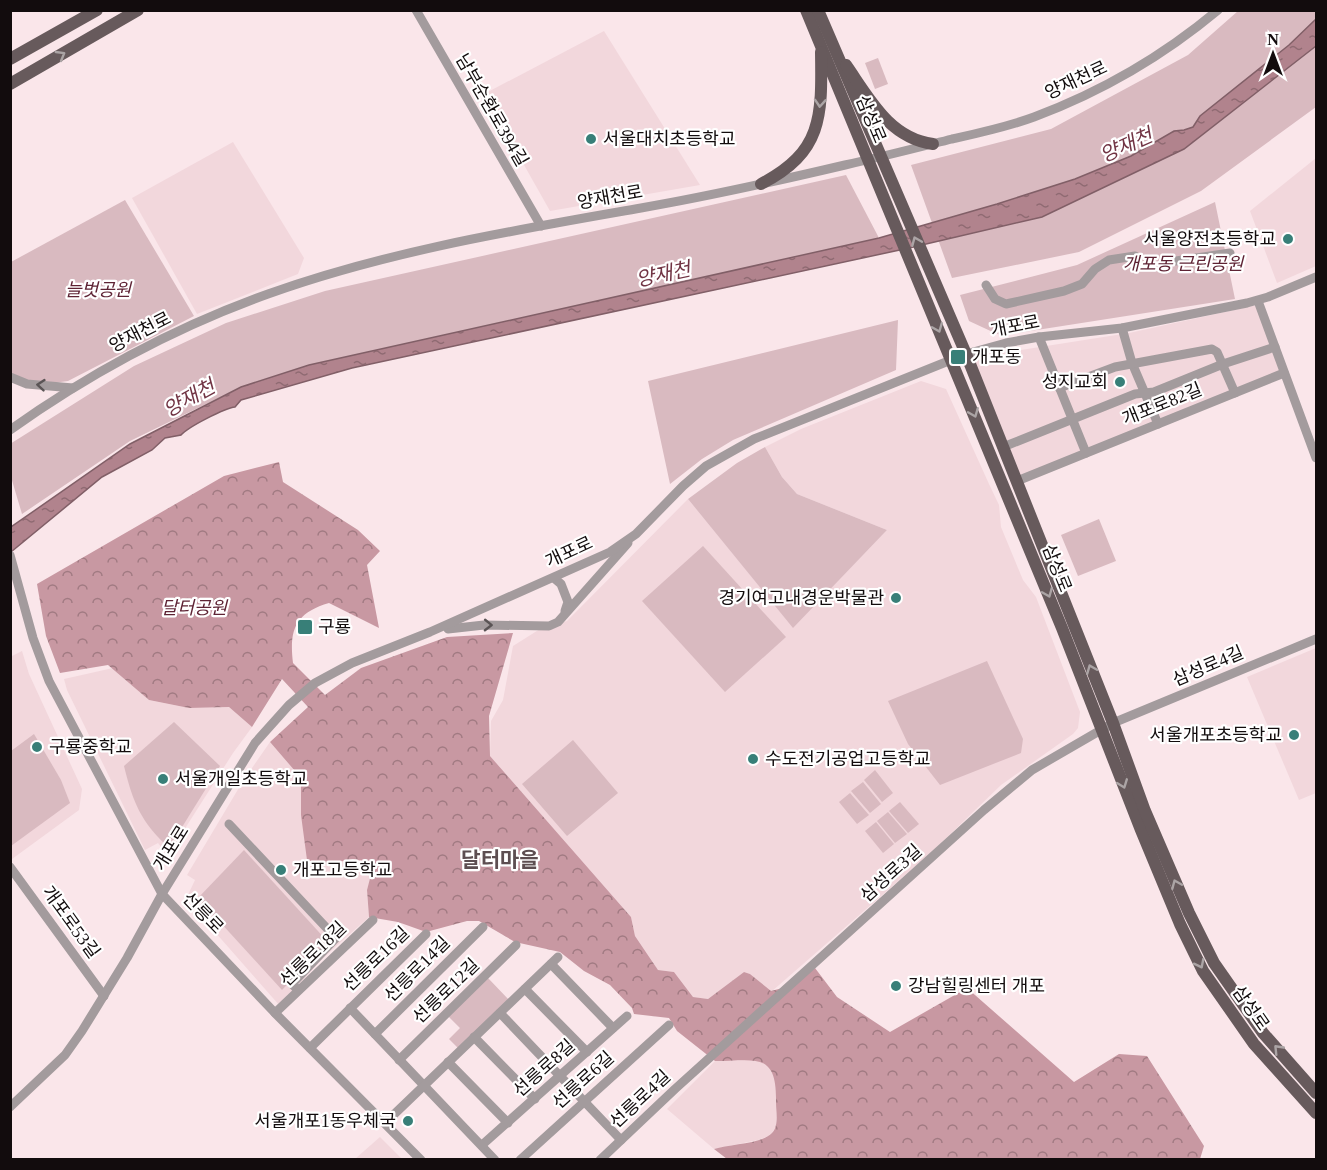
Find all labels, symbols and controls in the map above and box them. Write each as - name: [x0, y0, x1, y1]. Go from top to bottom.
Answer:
- north arrow: [1243, 24, 1303, 84]
- text: N: [1267, 31, 1279, 48]
- street label: 남부순환로394길: [452, 50, 532, 170]
- one-way arrow: [55, 51, 65, 62]
- street label: 양재천로: [1042, 57, 1110, 103]
- street label: 삼성로: [852, 92, 890, 146]
- one-way arrow: [814, 99, 827, 108]
- water label: 양재천: [1096, 123, 1158, 166]
- place label: 서울대치초등학교: [603, 129, 735, 149]
- marker: 서울대치초등학교: [584, 132, 598, 146]
- street label: 양재천로: [576, 181, 644, 213]
- place label: 서울양전초등학교: [1144, 229, 1276, 249]
- marker: 서울양전초등학교: [1281, 232, 1295, 246]
- one-way arrow: [911, 237, 923, 248]
- park label: 개포동 근린공원: [1123, 254, 1245, 274]
- water label: 양재천: [634, 257, 695, 290]
- park label: 늘벗공원: [65, 280, 133, 300]
- street label: 양재천로: [106, 308, 174, 356]
- street label: 개포로: [989, 311, 1041, 341]
- one-way arrow: [931, 321, 943, 332]
- place label: 개포동: [972, 347, 1022, 367]
- marker: 개포동: [949, 348, 967, 366]
- place label: 성지교회: [1042, 372, 1108, 392]
- water label: 양재천: [160, 374, 221, 421]
- marker: 성지교회: [1113, 375, 1127, 389]
- one-way arrow: [37, 379, 46, 392]
- street label: 개포로82길: [1119, 379, 1205, 429]
- one-way arrow: [967, 407, 979, 418]
- street label: 개포로: [542, 532, 596, 572]
- street label: 삼성로: [1038, 541, 1076, 595]
- one-way arrow: [1041, 587, 1053, 598]
- place label: 경기여고내경운박물관: [718, 588, 884, 608]
- marker: 경기여고내경운박물관: [889, 591, 903, 605]
- park label: 달터공원: [161, 598, 229, 618]
- place label: 구룡: [318, 617, 351, 637]
- marker: 구룡: [296, 618, 314, 636]
- one-way arrow: [484, 619, 493, 631]
- street label: 삼성로4길: [1169, 642, 1247, 690]
- one-way arrow: [1086, 664, 1098, 675]
- place label: 서울개포초등학교: [1150, 725, 1282, 745]
- marker: 서울개포초등학교: [1287, 728, 1301, 742]
- place label: 구룡중학교: [49, 737, 132, 757]
- marker: 구룡중학교: [30, 740, 44, 754]
- place label: 수도전기공업고등학교: [765, 749, 931, 769]
- marker: 수도전기공업고등학교: [746, 752, 760, 766]
- place label: 서울개일초등학교: [175, 769, 307, 789]
- marker: 서울개일초등학교: [156, 772, 170, 786]
- one-way arrow: [1116, 778, 1128, 789]
- street label: 개포로: [149, 822, 193, 874]
- street label: 삼성로3길: [856, 840, 926, 906]
- district label: 달터마을: [461, 848, 539, 872]
- place label: 개포고등학교: [293, 860, 392, 880]
- marker: 개포고등학교: [274, 863, 288, 877]
- one-way arrow: [1172, 880, 1184, 891]
- street label: 개포로53길: [38, 882, 104, 962]
- street label: 선릉로: [179, 888, 227, 938]
- street label: 선릉로18길: [276, 918, 350, 990]
- street label: 선릉로16길: [339, 923, 413, 995]
- street label: 선릉로14길: [380, 932, 454, 1006]
- street label: 선릉로12길: [409, 955, 483, 1027]
- one-way arrow: [1192, 957, 1204, 968]
- place label: 강남힐링센터 개포: [908, 976, 1045, 996]
- marker: 강남힐링센터 개포: [889, 979, 903, 993]
- street label: 삼성로: [1229, 982, 1273, 1034]
- street label: 선릉로8길: [509, 1035, 579, 1101]
- one-way arrow: [1274, 1046, 1285, 1056]
- street label: 선릉로6길: [548, 1047, 618, 1113]
- street label: 선릉로4길: [606, 1066, 674, 1132]
- place label: 서울개포1동우체국: [255, 1111, 396, 1131]
- marker: 서울개포1동우체국: [401, 1114, 415, 1128]

